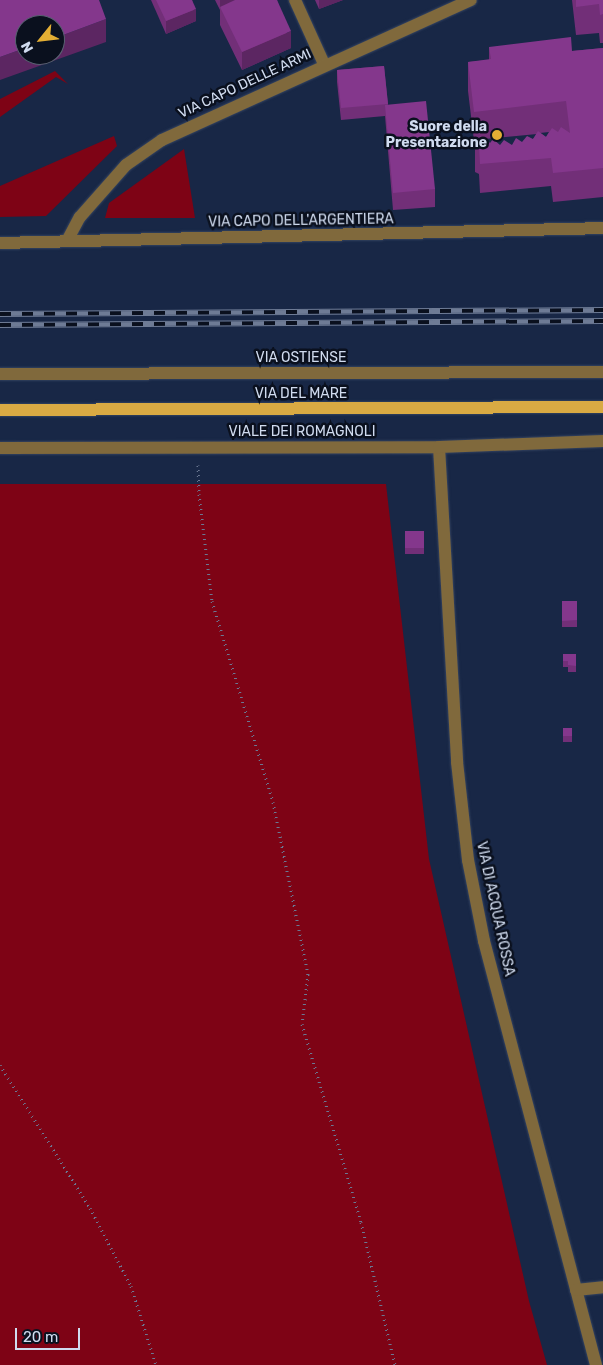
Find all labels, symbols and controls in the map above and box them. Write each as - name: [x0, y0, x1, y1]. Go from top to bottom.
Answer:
- north arrow: [15, 15, 65, 65]
- text: N: [17, 39, 37, 56]
- street label: VIA CAPO DELLE ARMI: [175, 46, 315, 122]
- place label: Suore della Presentazione: [386, 119, 487, 152]
- marker: Suore della Presentazione: [491, 129, 503, 141]
- street label: VIA CAPO DELL'ARGENTIERA: [208, 211, 394, 231]
- street label: VIA OSTIENSE: [255, 350, 347, 366]
- street label: VIA DEL MARE: [254, 386, 348, 402]
- street label: VIALE DEI ROMAGNOLI: [229, 424, 375, 440]
- street label: VIA DI ACQUA ROSSA: [472, 840, 518, 978]
- scale bar: [18, 1318, 82, 1350]
- text: 20 m: [23, 1328, 58, 1346]

